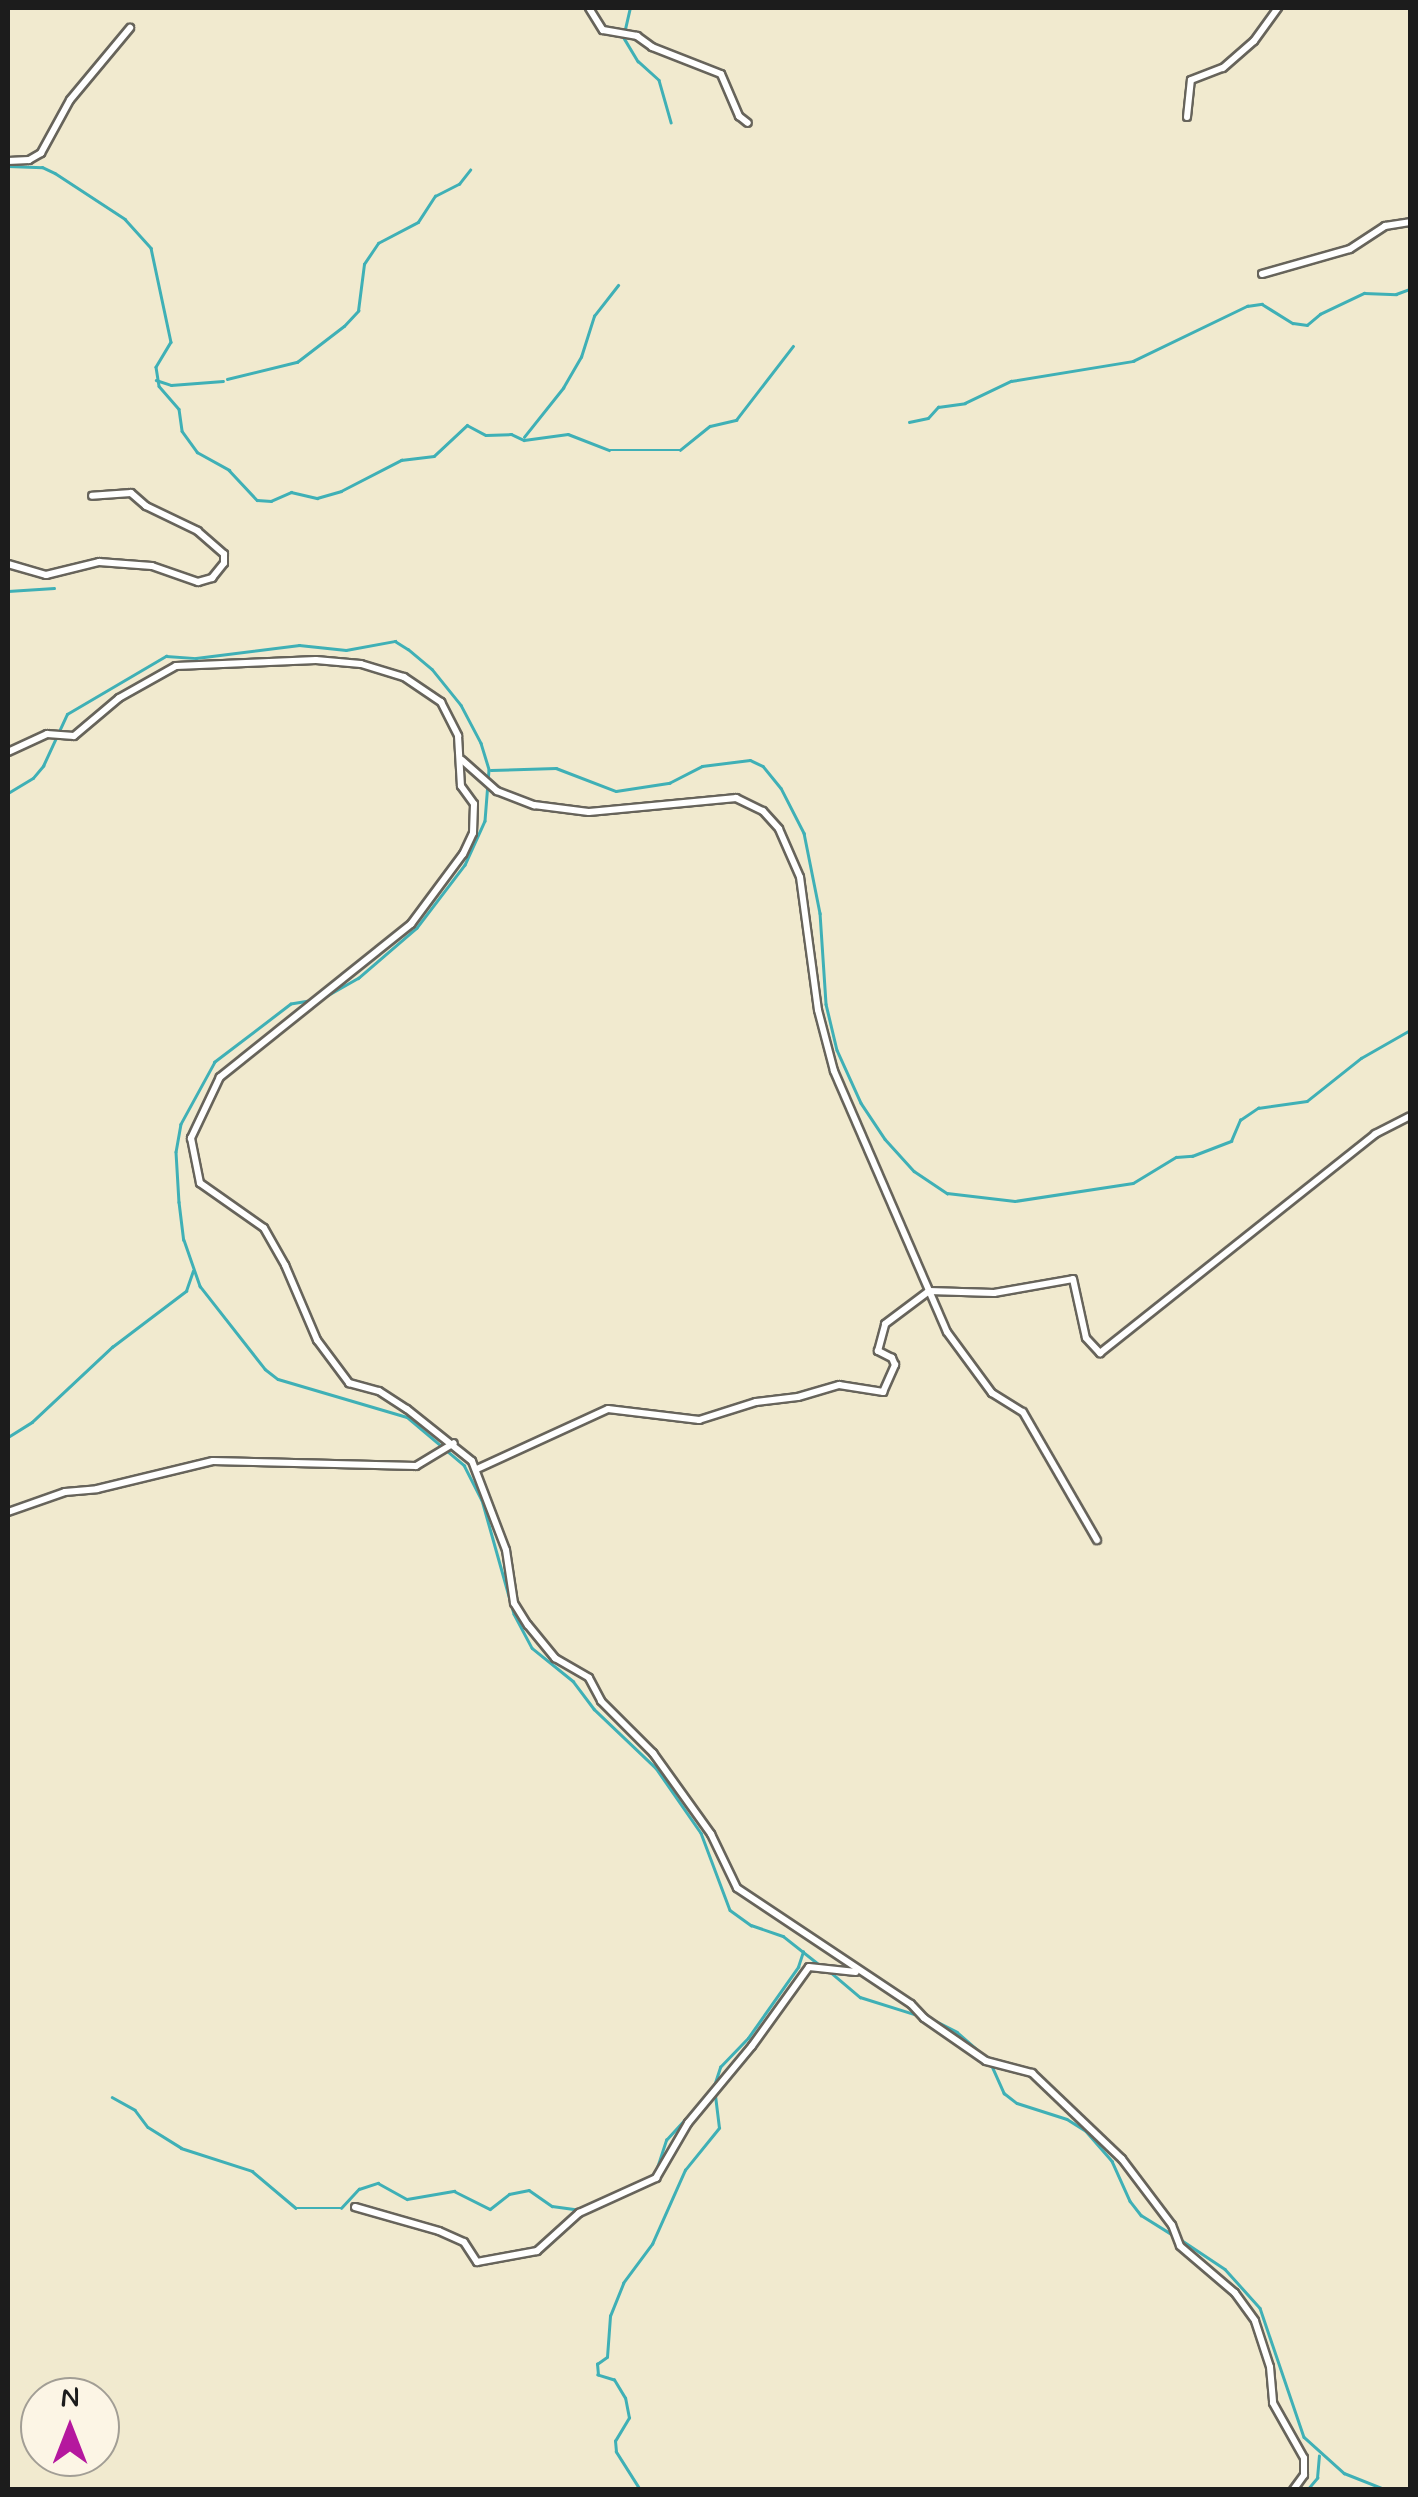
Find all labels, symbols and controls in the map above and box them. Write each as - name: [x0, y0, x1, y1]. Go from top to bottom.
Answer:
- north arrow: [20, 2377, 120, 2477]
- text: N: [61, 2380, 79, 2417]

